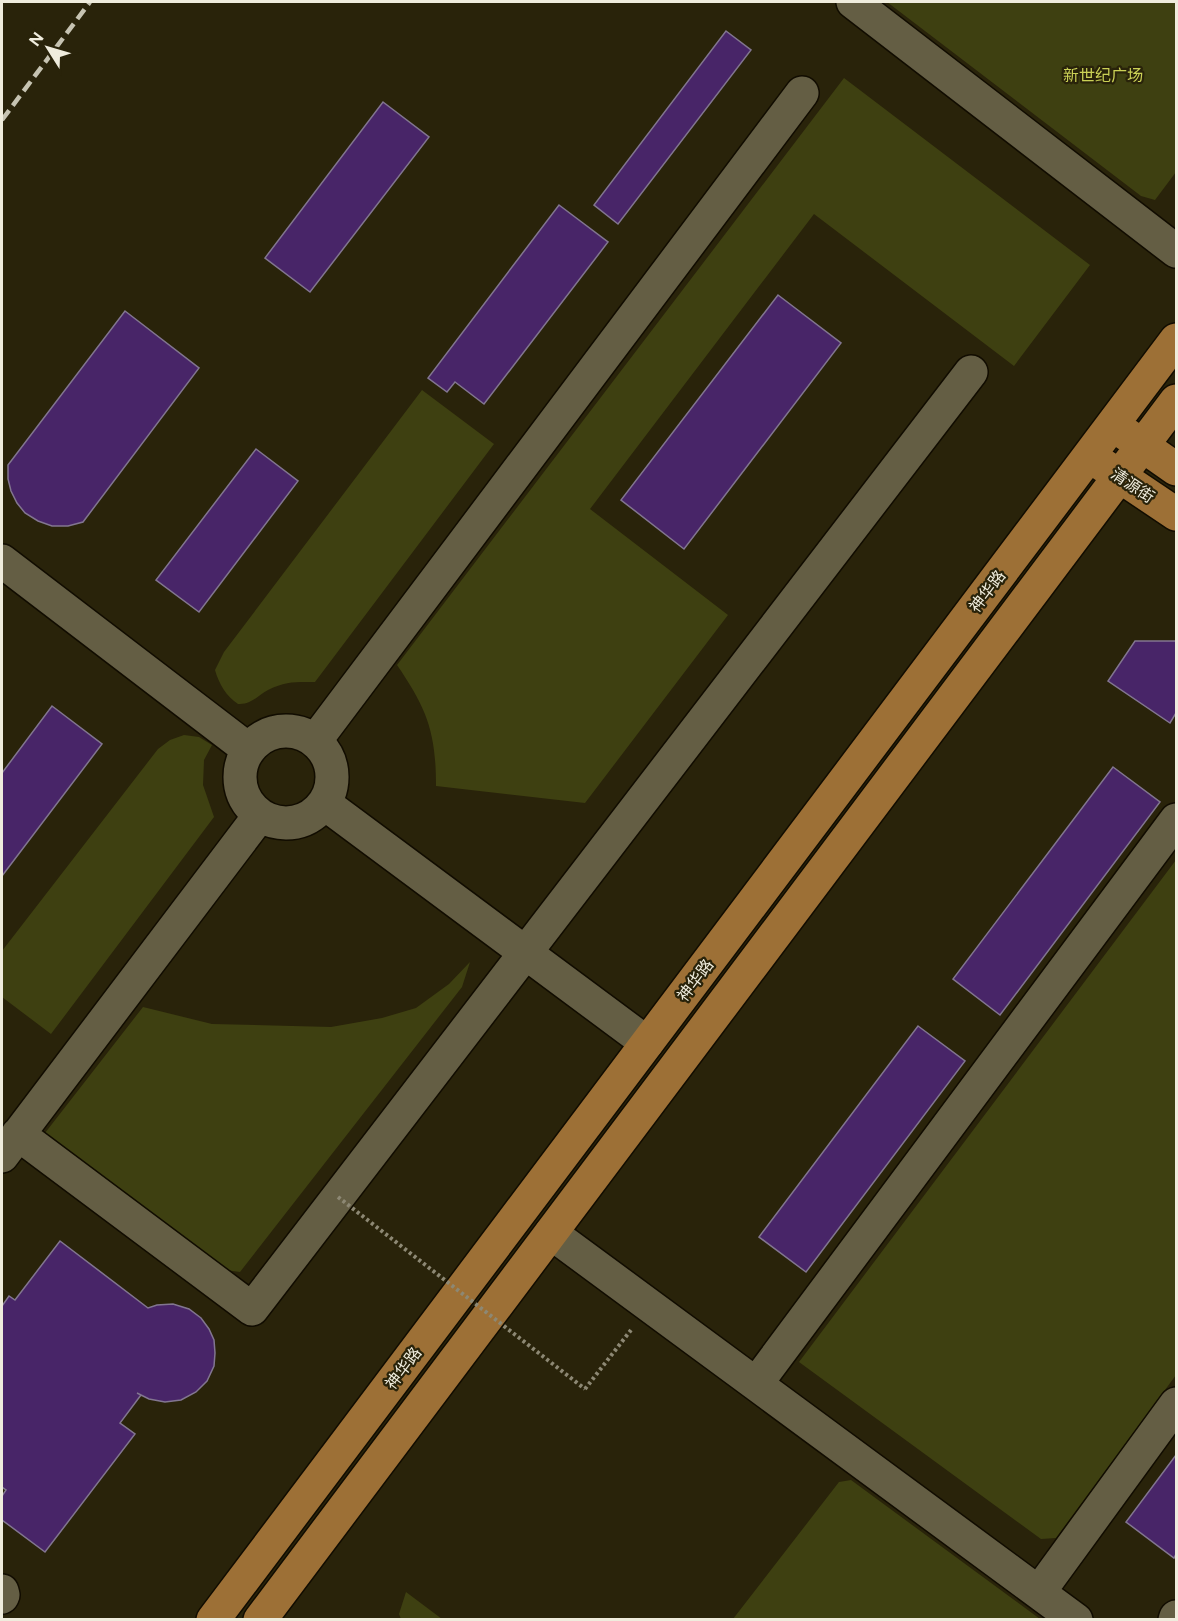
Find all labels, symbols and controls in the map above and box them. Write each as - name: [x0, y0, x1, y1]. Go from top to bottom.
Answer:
- north arrow: [18, 18, 78, 78]
- text: N: [25, 29, 48, 50]
- park label: 新世纪广场: [1063, 66, 1143, 85]
- street label: 清源街: [1108, 464, 1158, 507]
- street label: 神华路: [965, 566, 1009, 616]
- street label: 神华路: [673, 955, 717, 1005]
- street label: 神华路: [381, 1343, 425, 1393]

